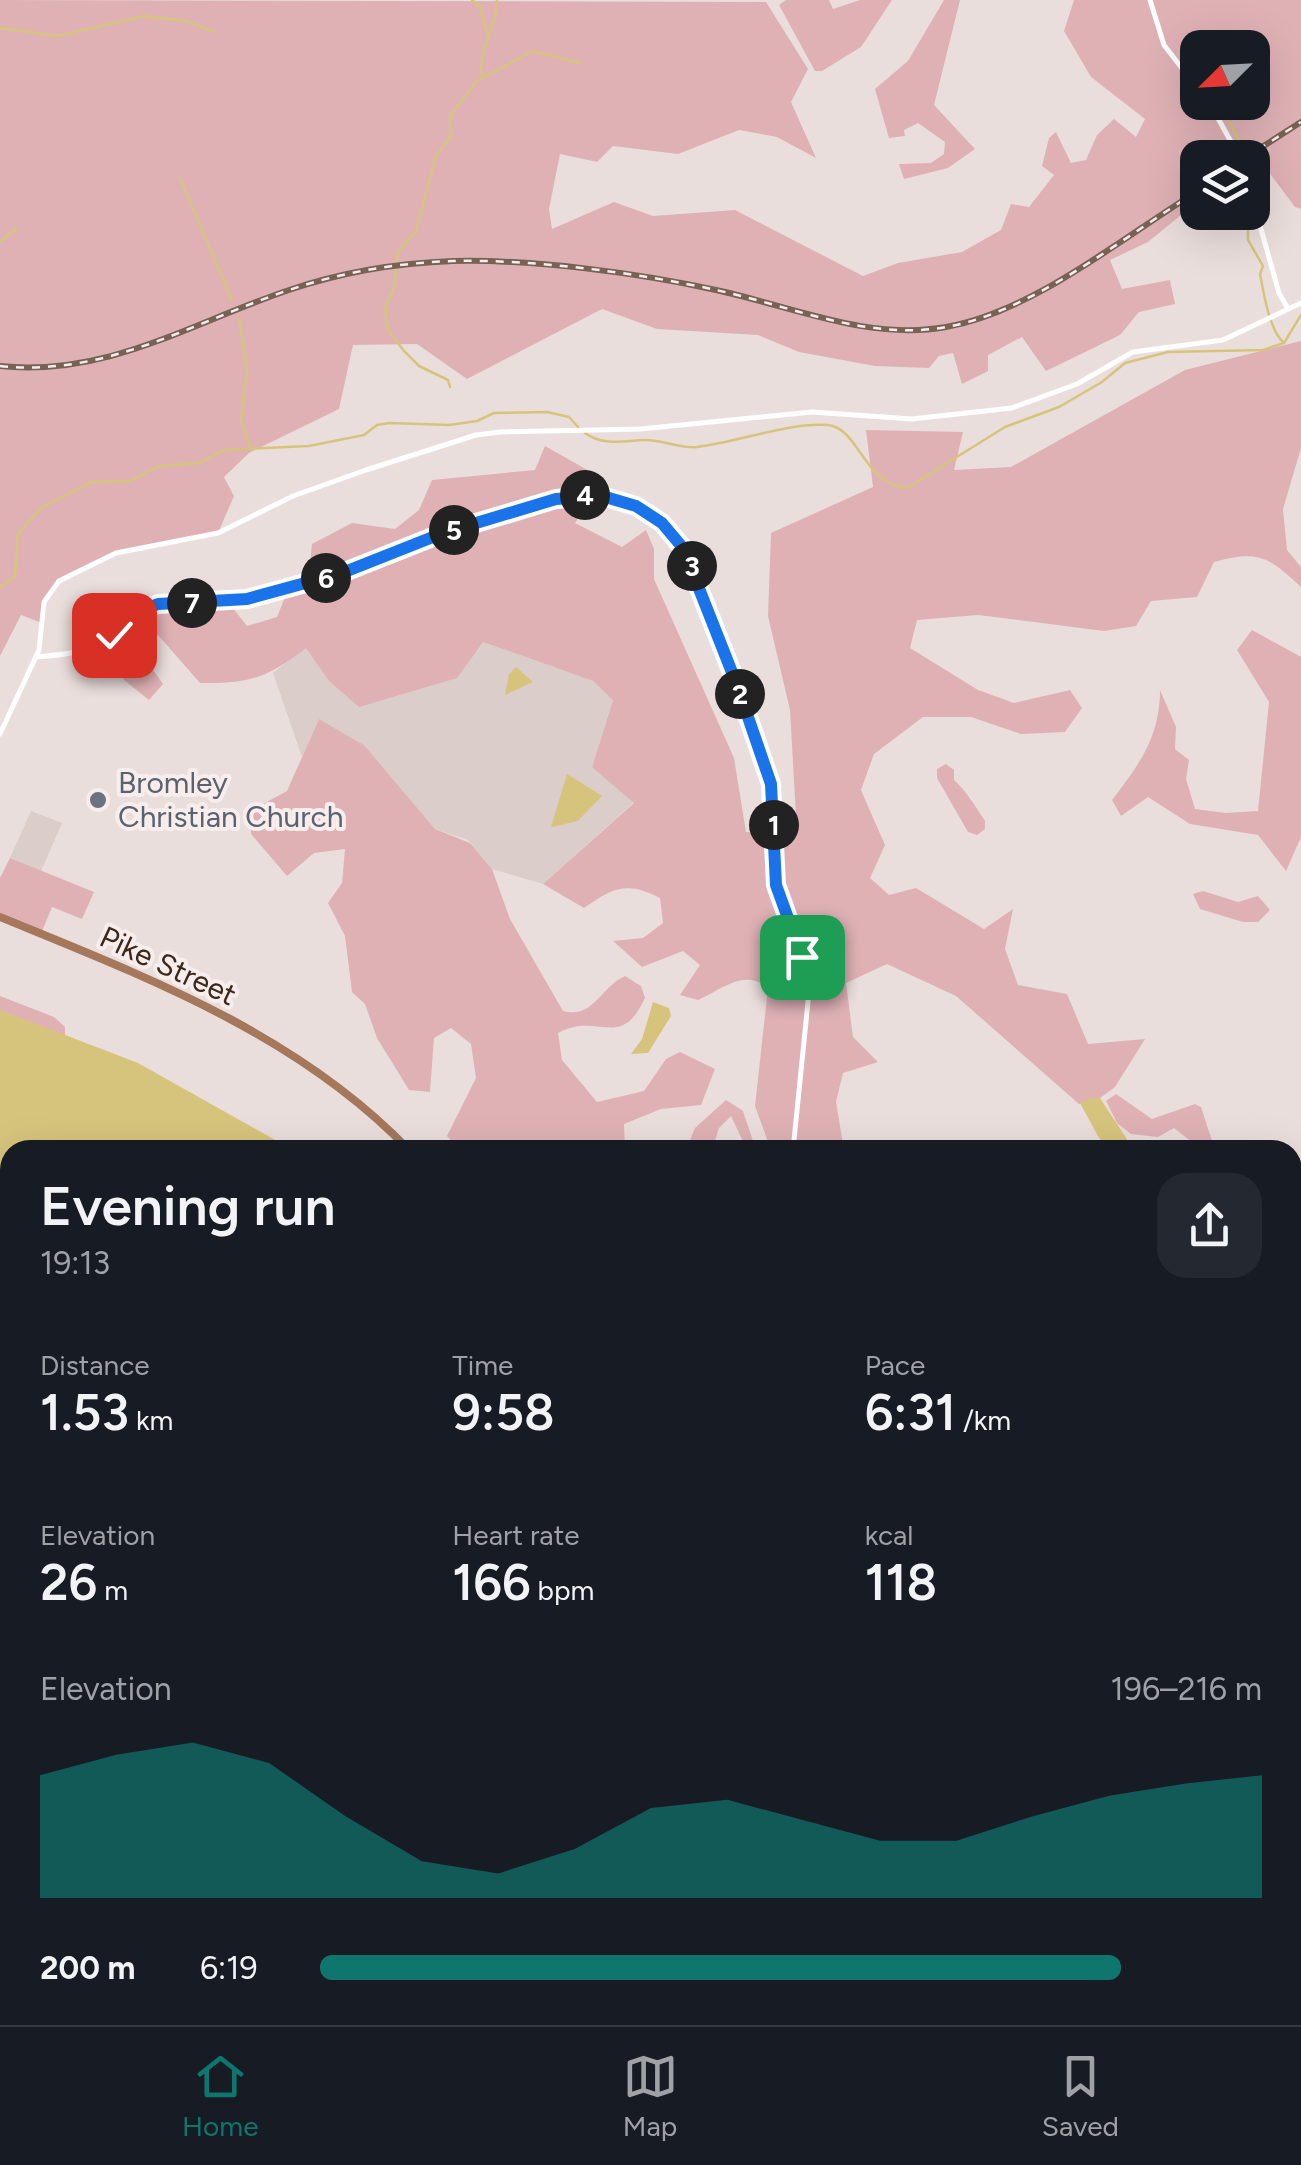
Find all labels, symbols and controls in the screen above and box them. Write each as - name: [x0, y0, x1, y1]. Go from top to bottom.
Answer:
- north arrow: [1180, 30, 1270, 120]
- map controls: [1180, 30, 1270, 230]
- button: layers: [1180, 140, 1270, 230]
- pin: 4: [560, 470, 610, 520]
- text: 4: [576, 478, 594, 512]
- pin: 5: [429, 505, 479, 555]
- text: 5: [446, 513, 462, 547]
- pin: 3: [667, 541, 717, 591]
- text: 3: [684, 549, 700, 583]
- pin: 6: [301, 553, 351, 603]
- text: 6: [318, 561, 334, 595]
- pin: 7: [167, 578, 217, 628]
- text: 7: [184, 586, 200, 620]
- pin: [72, 593, 157, 678]
- icon: check: [87, 608, 142, 663]
- pin: 2: [715, 669, 765, 719]
- text: 2: [732, 677, 748, 711]
- place label: Bromley Christian Church: [118, 764, 343, 835]
- marker: Bromley Christian Church: [87, 789, 109, 811]
- pin: 1: [749, 800, 799, 850]
- text: 1: [768, 808, 780, 842]
- pin: [760, 915, 845, 1000]
- street label: Pike Street: [94, 918, 242, 1013]
- icon: arrive: [775, 930, 830, 985]
- text: Evening run: [40, 1173, 336, 1239]
- button: share: [1157, 1173, 1262, 1278]
- text: 19:13: [40, 1244, 110, 1282]
- text: Distance: [40, 1348, 150, 1382]
- text: Time: [452, 1348, 513, 1382]
- text: Pace: [865, 1348, 925, 1382]
- text: 1.53: [40, 1382, 129, 1443]
- text: 9:58: [452, 1382, 555, 1443]
- text: 6:31: [865, 1382, 956, 1443]
- text: km: [129, 1403, 173, 1437]
- text: /km: [956, 1403, 1011, 1437]
- text: Elevation: [40, 1518, 155, 1552]
- text: Heart rate: [452, 1518, 579, 1552]
- text: kcal: [865, 1518, 914, 1552]
- text: 26: [40, 1552, 97, 1613]
- text: 166: [452, 1552, 531, 1613]
- text: 118: [865, 1552, 937, 1613]
- text: m: [97, 1573, 128, 1607]
- text: bpm: [531, 1573, 594, 1607]
- text: Elevation: [40, 1670, 172, 1708]
- text: 196–216 m: [1111, 1670, 1262, 1708]
- text: 200 m: [40, 1949, 136, 1987]
- text: 6:19: [200, 1949, 258, 1987]
- tab: Home: [182, 2049, 258, 2143]
- tab: Map: [623, 2049, 678, 2143]
- tab: Saved: [1042, 2049, 1119, 2143]

